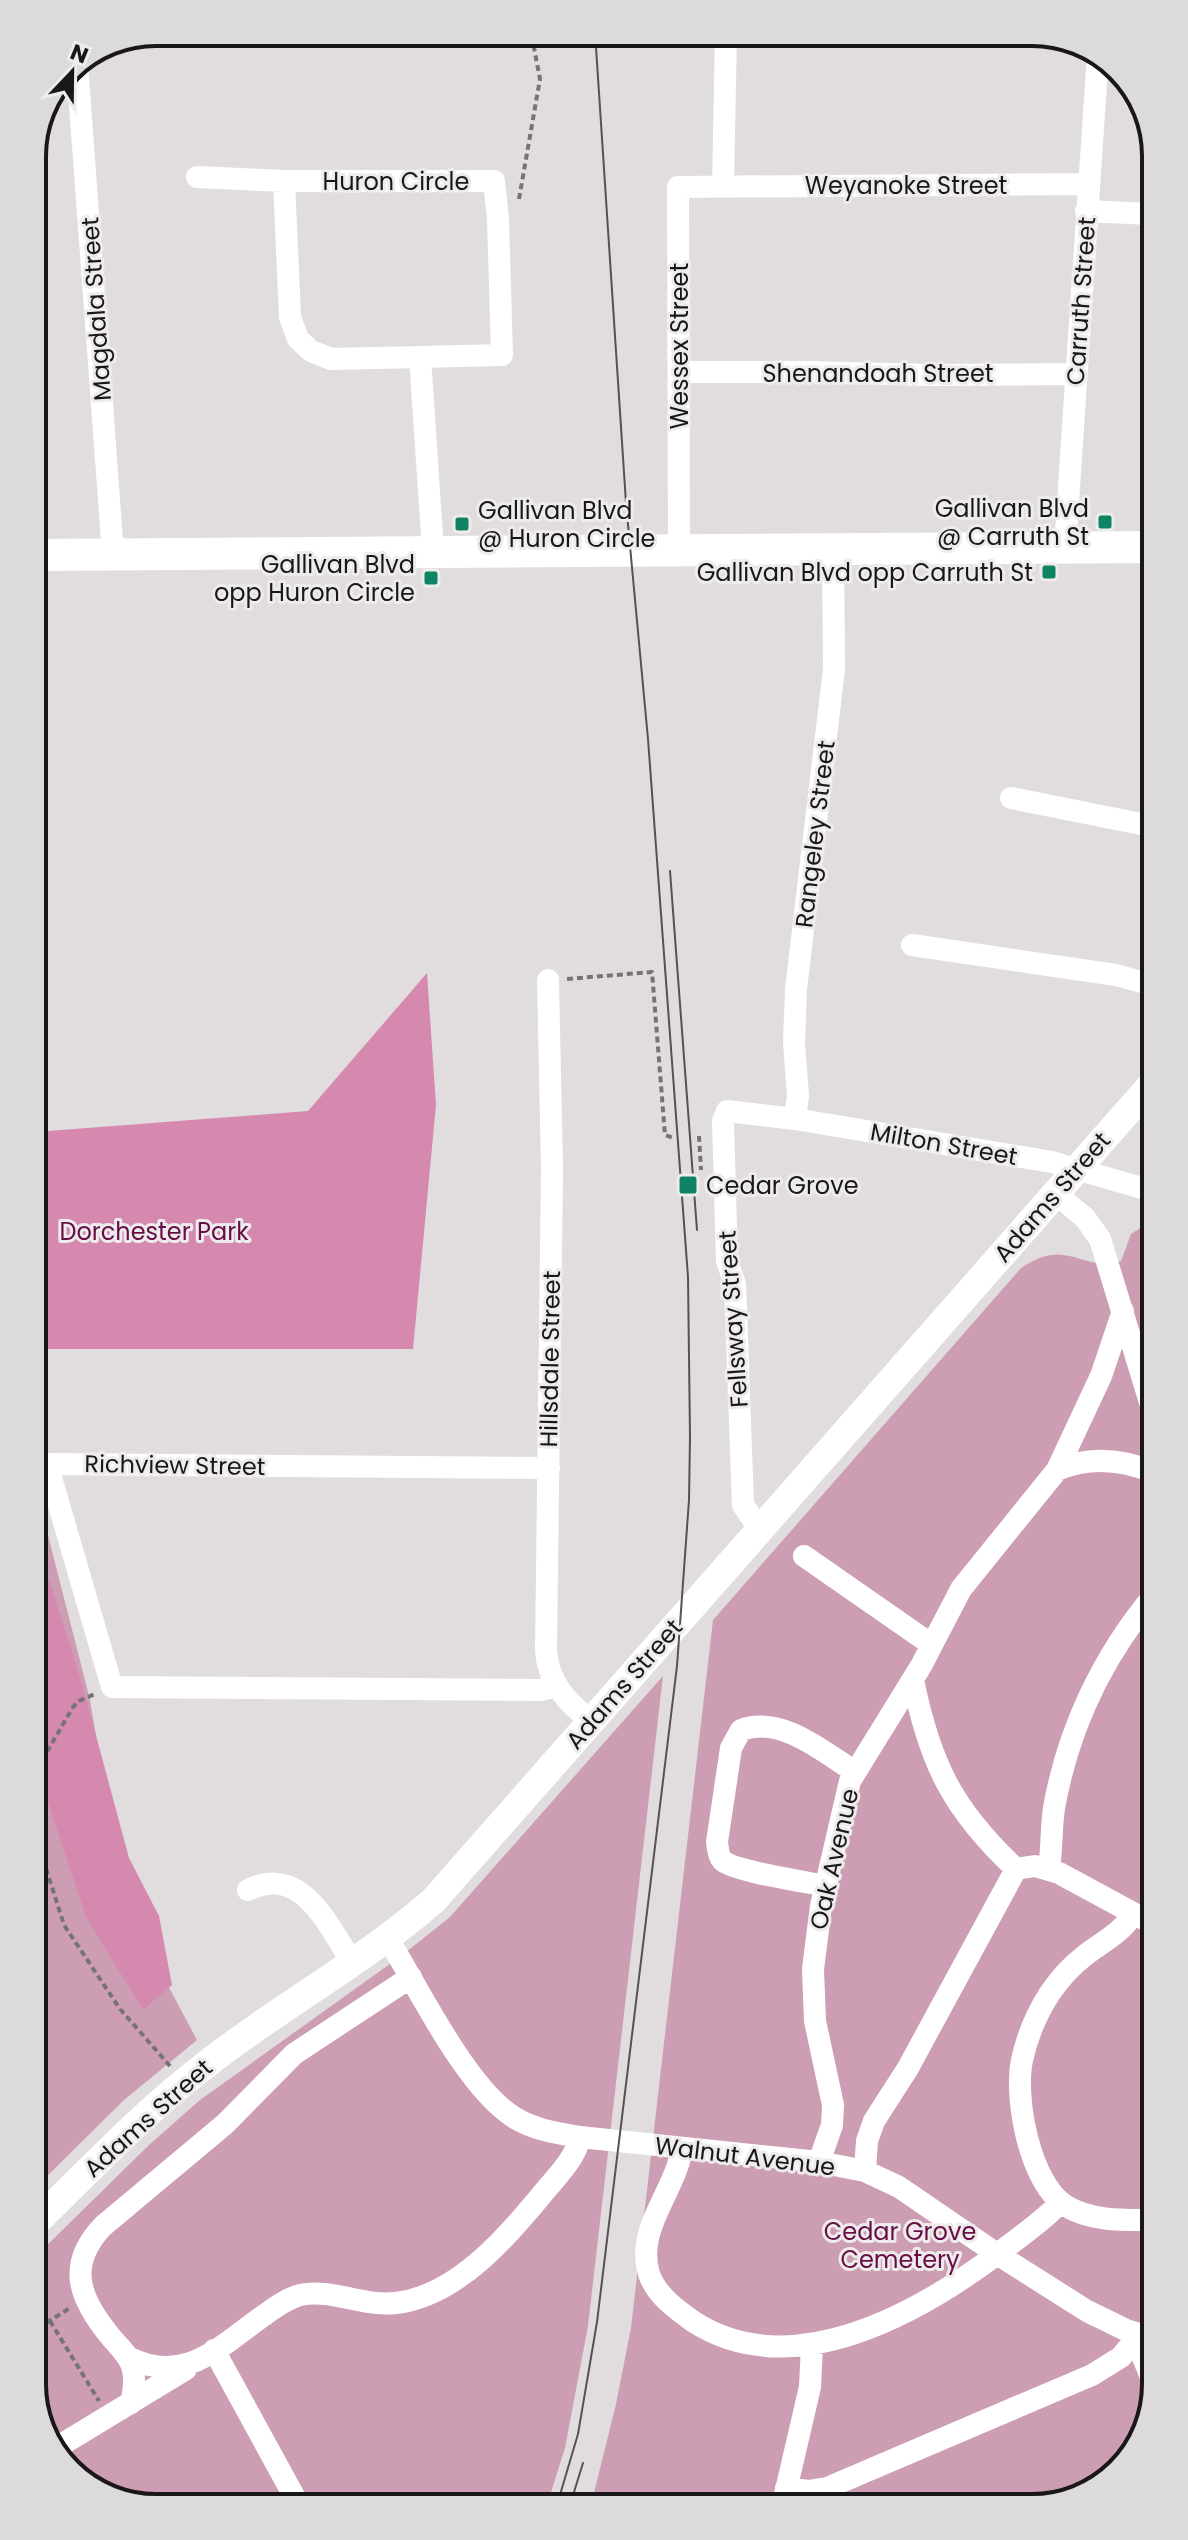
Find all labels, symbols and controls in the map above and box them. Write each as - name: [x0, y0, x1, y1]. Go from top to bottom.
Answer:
- north arrow: [32, 32, 112, 112]
- text: N: [66, 36, 93, 71]
- street label: Huron Circle: [323, 165, 469, 198]
- street label: Weyanoke Street: [805, 169, 1007, 202]
- street label: Magdala Street: [73, 216, 119, 402]
- street label: Carruth Street: [1059, 216, 1103, 386]
- street label: Wessex Street: [663, 263, 696, 429]
- street label: Shenandoah Street: [762, 357, 994, 390]
- place label: Gallivan Blvd @ Carruth St: [935, 492, 1089, 553]
- place label: Gallivan Blvd @ Huron Circle: [478, 494, 656, 555]
- marker: Gallivan Blvd @ Carruth St: [1096, 513, 1114, 531]
- marker: Gallivan Blvd @ Huron Circle: [453, 515, 471, 533]
- place label: Gallivan Blvd opp Huron Circle: [214, 548, 415, 609]
- place label: Gallivan Blvd opp Carruth St: [697, 556, 1033, 589]
- marker: Gallivan Blvd opp Carruth St: [1040, 563, 1058, 581]
- marker: Gallivan Blvd opp Huron Circle: [422, 569, 440, 587]
- street label: Rangeley Street: [787, 739, 843, 929]
- street label: Milton Street: [868, 1115, 1020, 1173]
- street label: Adams Street: [986, 1125, 1118, 1269]
- place label: Cedar Grove: [706, 1169, 859, 1202]
- marker: Cedar Grove: [677, 1174, 699, 1196]
- park label: Dorchester Park: [59, 1215, 249, 1248]
- street label: Fellsway Street: [710, 1229, 756, 1409]
- street label: Hillsdale Street: [532, 1270, 568, 1448]
- street label: Richview Street: [84, 1447, 266, 1483]
- street label: Adams Street: [558, 1612, 690, 1756]
- street label: Oak Avenue: [802, 1785, 866, 1933]
- street label: Adams Street: [77, 2051, 219, 2185]
- street label: Walnut Avenue: [653, 2129, 837, 2183]
- park label: Cedar Grove Cemetery: [824, 2215, 976, 2276]

